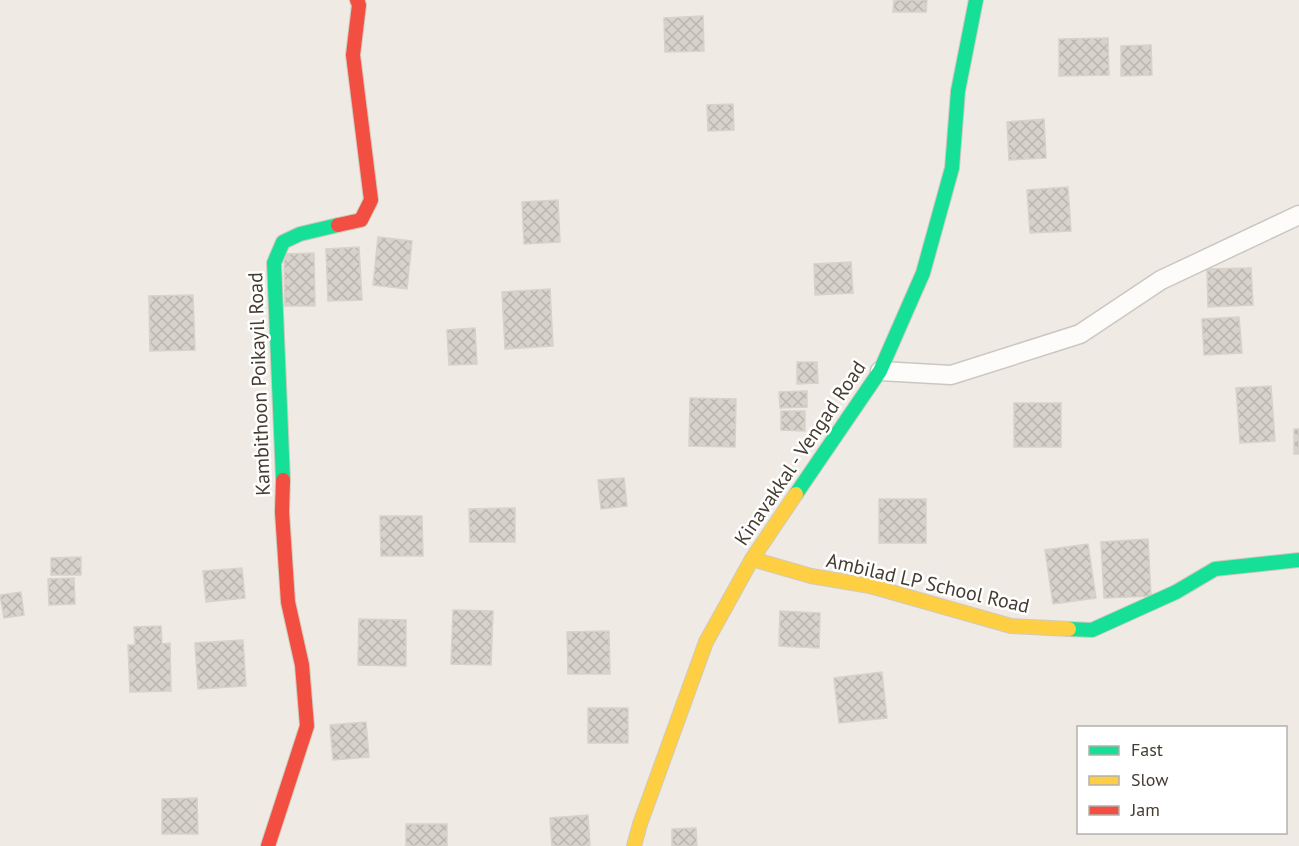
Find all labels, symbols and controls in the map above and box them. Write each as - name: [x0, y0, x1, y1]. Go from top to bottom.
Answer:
- street label: Kambithoon Poikayil Road: [242, 272, 276, 496]
- street label: Kinavakkal - Vengad Road: [728, 356, 872, 550]
- street label: Ambilad LP School Road: [824, 547, 1032, 619]
- legend: [1077, 726, 1287, 834]
- text: Fast: [1131, 738, 1163, 761]
- text: Slow: [1131, 768, 1169, 791]
- text: Jam: [1130, 798, 1160, 821]

